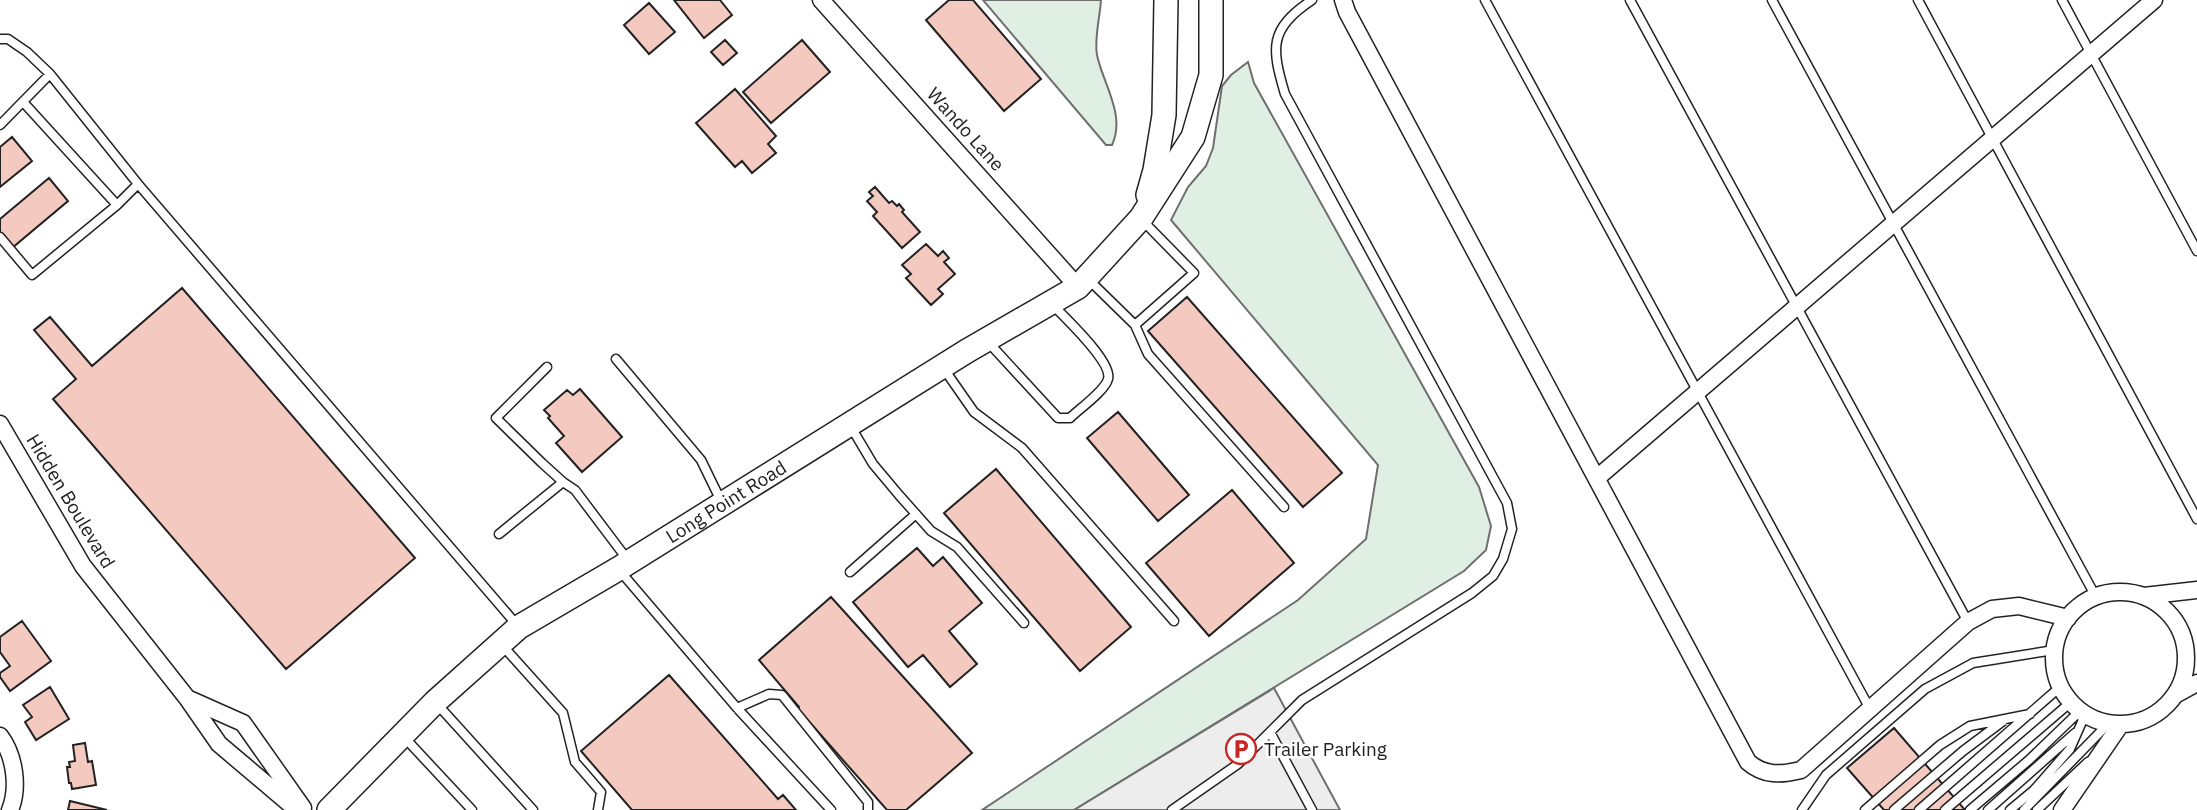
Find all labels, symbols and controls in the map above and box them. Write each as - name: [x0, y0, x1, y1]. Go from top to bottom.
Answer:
- street label: Wando Lane: [922, 82, 1010, 176]
- street label: Hidden Boulevard: [21, 429, 121, 573]
- street label: Long Point Road: [661, 455, 791, 548]
- parking icon: Trailer Parking: [1224, 732, 1258, 766]
- place label: Trailer Parking: [1264, 737, 1387, 761]

